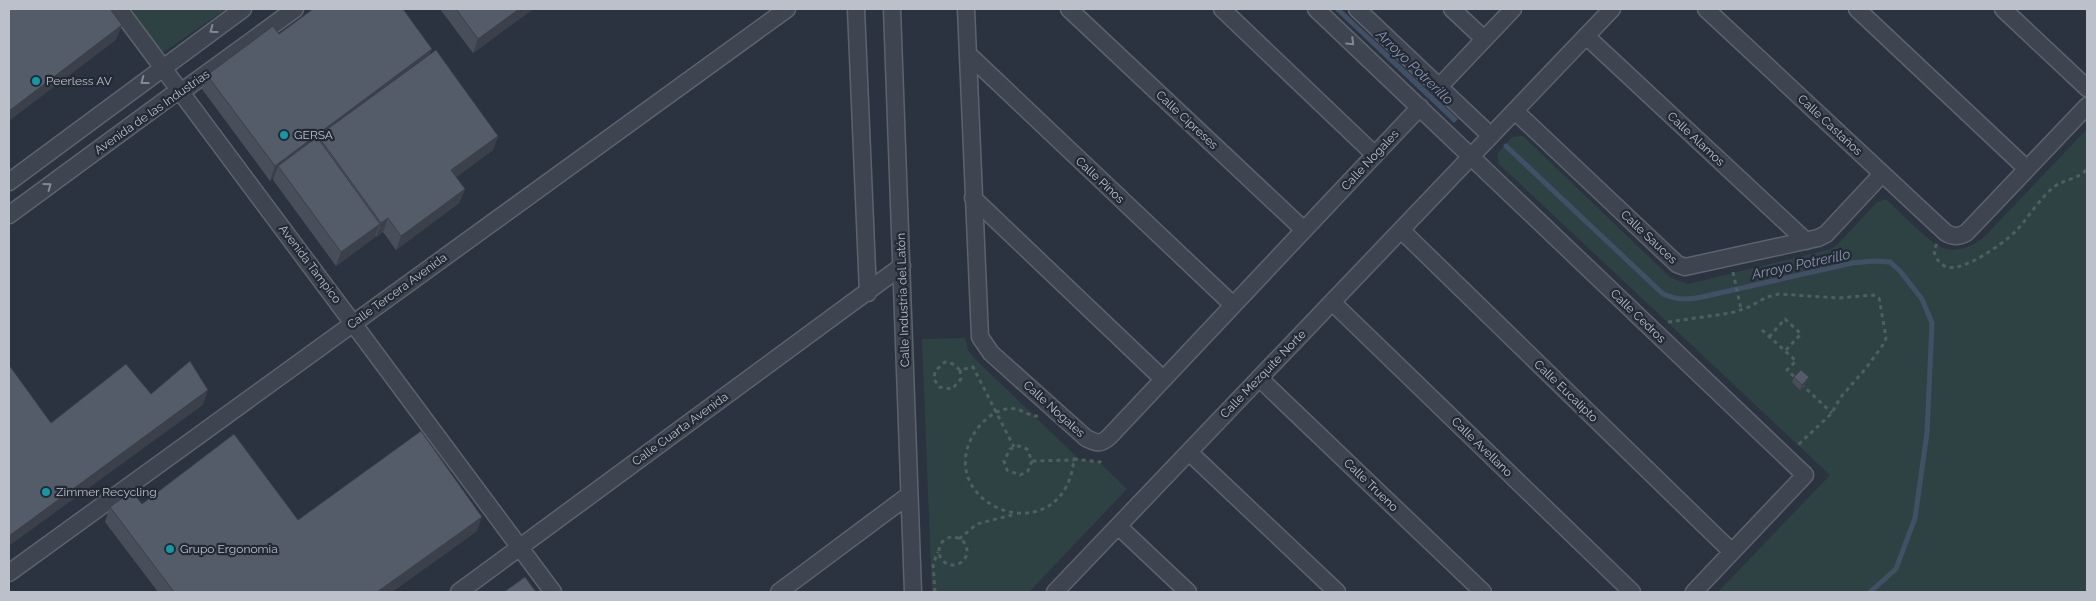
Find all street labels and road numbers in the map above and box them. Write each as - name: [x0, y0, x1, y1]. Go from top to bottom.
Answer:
- street label: Avenida de las Industrias: [92, 67, 212, 157]
- street label: Calle Cipreses: [1153, 88, 1221, 152]
- street label: Calle Castaños: [1795, 92, 1865, 158]
- street label: Calle Alamos: [1665, 109, 1728, 169]
- street label: Calle Nogales: [1338, 127, 1402, 193]
- street label: Calle Pinos: [1073, 154, 1127, 206]
- street label: Calle Sauces: [1618, 207, 1680, 267]
- street label: Avenida Tampico: [276, 222, 344, 306]
- street label: Calle Industria del Latón: [894, 233, 912, 367]
- street label: Calle Tercera Avenida: [344, 250, 450, 332]
- street label: Calle Cedros: [1608, 286, 1669, 346]
- street label: Calle Mezquite Norte: [1217, 327, 1309, 421]
- street label: Calle Eucalipto: [1531, 357, 1601, 425]
- street label: Calle Nogales: [1020, 378, 1088, 440]
- street label: Calle Cuarta Avenida: [629, 389, 731, 469]
- street label: Calle Avellano: [1449, 414, 1515, 480]
- street label: Calle Trueno: [1341, 456, 1401, 514]

